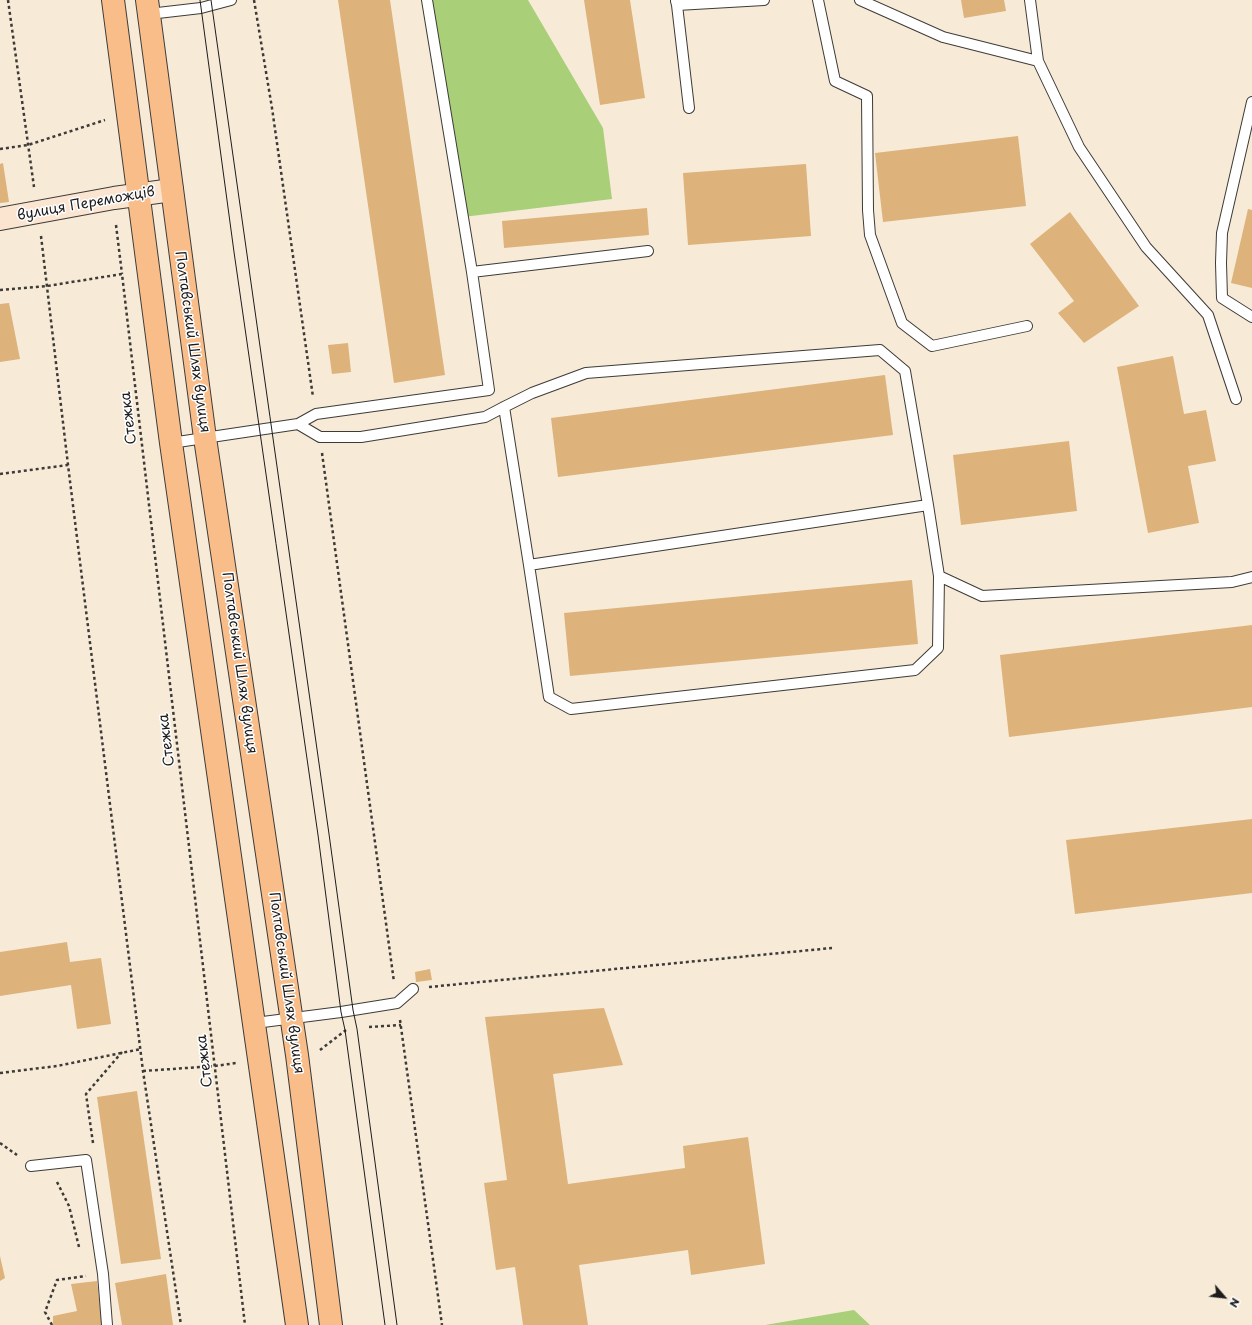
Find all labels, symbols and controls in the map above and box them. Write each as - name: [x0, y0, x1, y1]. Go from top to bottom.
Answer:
- street label: вулиця Переможців: [16, 184, 156, 224]
- street label: Полтавський Шлях вулиця: [171, 250, 213, 434]
- street label: Стежка: [117, 391, 141, 445]
- street label: Полтавський Шлях вулиця: [218, 571, 260, 755]
- street label: Стежка: [155, 713, 179, 767]
- street label: Полтавський Шлях вулиця: [265, 891, 307, 1075]
- street label: Стежка: [193, 1034, 217, 1088]
- north arrow: [1204, 1277, 1244, 1317]
- text: N: [1225, 1295, 1245, 1311]

